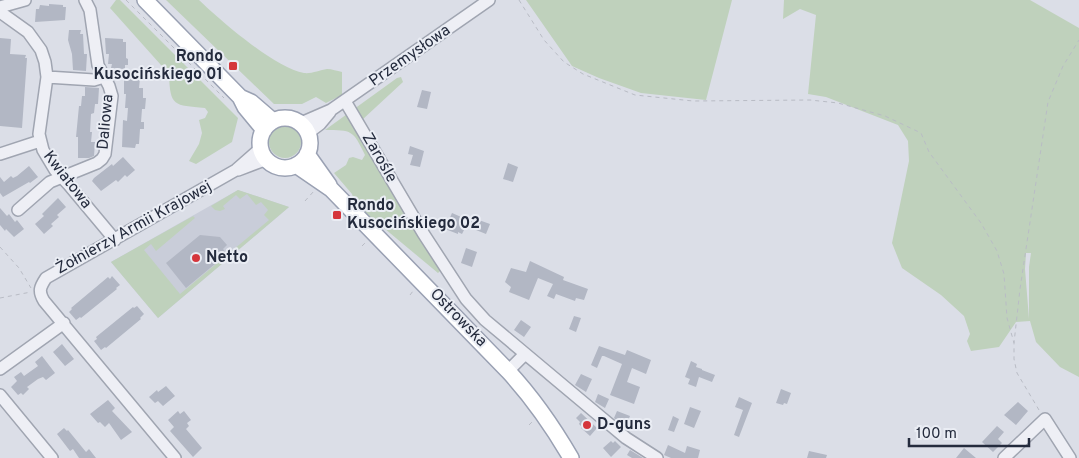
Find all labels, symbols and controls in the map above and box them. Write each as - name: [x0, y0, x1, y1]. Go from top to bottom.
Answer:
- street label: Przemysłowa: [365, 21, 455, 91]
- place label: Rondo Kusocińskiego 01: [93, 47, 223, 85]
- marker: Rondo Kusocińskiego 01: [227, 60, 239, 72]
- street label: Daliowa: [94, 93, 118, 151]
- street label: Zarośle: [357, 130, 401, 186]
- street label: Kwiatowa: [38, 147, 96, 213]
- street label: Żołnierzy Armii Krajowej: [52, 176, 215, 279]
- place label: Rondo Kusocińskiego 02: [347, 196, 480, 234]
- marker: Rondo Kusocińskiego 02: [331, 209, 343, 221]
- place label: Netto: [206, 248, 248, 268]
- marker: Netto: [190, 252, 202, 264]
- street label: Ostrowska: [425, 284, 491, 352]
- place label: D-guns: [597, 415, 651, 435]
- scale bar: [909, 416, 1029, 448]
- marker: D-guns: [581, 419, 593, 431]
- text: 100 m: [916, 425, 957, 444]

